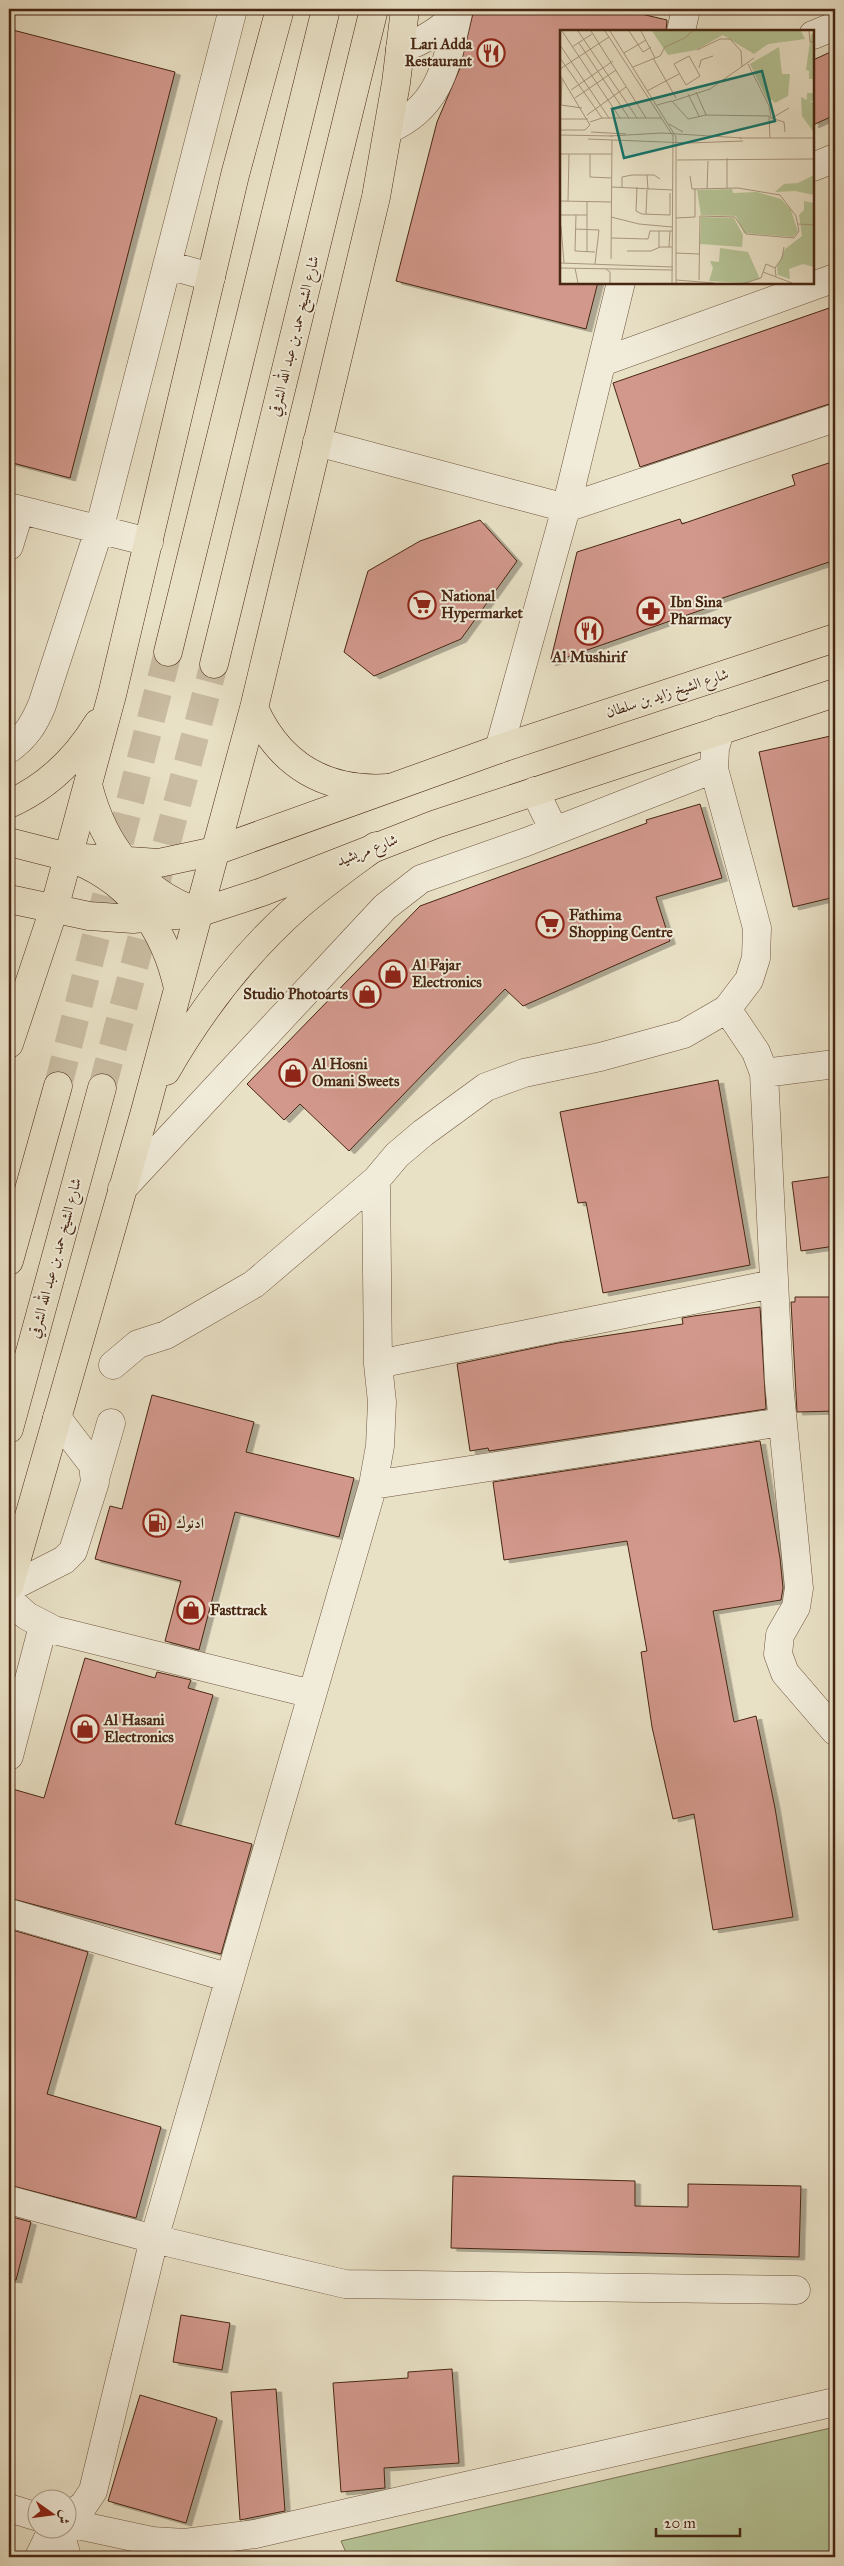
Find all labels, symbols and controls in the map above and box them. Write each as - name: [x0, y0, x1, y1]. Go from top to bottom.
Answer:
- inset map: [560, 30, 814, 284]
- place label: Lari Adda Restaurant: [405, 35, 473, 70]
- restaurant icon: Lari Adda Restaurant: [476, 38, 506, 68]
- street label: شارع الشيخ حمد بن عبد الله الشرقي: [262, 253, 328, 419]
- place label: National Hypermarket: [441, 587, 524, 623]
- supermarket icon: National Hypermarket: [407, 590, 437, 620]
- place label: Ibn Sina Pharmacy: [670, 593, 732, 629]
- pharmacy icon: Ibn Sina Pharmacy: [636, 596, 666, 626]
- restaurant icon: Al Mushirif: [574, 616, 604, 646]
- place label: Al Mushirif: [551, 648, 629, 666]
- street label: شارع الشيخ زايد بن سلطان: [603, 665, 732, 726]
- street label: شارع مريشيد: [334, 830, 402, 874]
- place label: Fathima Shopping Centre: [569, 906, 673, 942]
- supermarket icon: Fathima Shopping Centre: [535, 909, 565, 939]
- place label: Al Fajar Electronics: [411, 956, 482, 991]
- shop icon: Al Fajar Electronics: [378, 959, 408, 989]
- shop icon: Studio Photoarts: [352, 979, 382, 1009]
- place label: Studio Photoarts: [243, 985, 349, 1003]
- place label: Al Hosni Omani Sweets: [311, 1055, 400, 1090]
- shop icon: Al Hosni Omani Sweets: [278, 1058, 308, 1088]
- street label: شارع الشيخ حمد بن عبد الله الشرقي: [22, 1175, 90, 1341]
- fuel station icon: ادنوك: [142, 1508, 172, 1538]
- place label: ادنوك: [176, 1514, 204, 1532]
- shop icon: Fasttrack: [176, 1595, 206, 1625]
- place label: Fasttrack: [210, 1601, 268, 1619]
- place label: Al Hasani Electronics: [103, 1711, 174, 1746]
- shop icon: Al Hasani Electronics: [70, 1714, 100, 1744]
- north arrow: [28, 2488, 78, 2538]
- scale bar: [656, 2506, 740, 2538]
- text: ش: [54, 2508, 74, 2526]
- text: 20 m: [664, 2514, 696, 2532]

